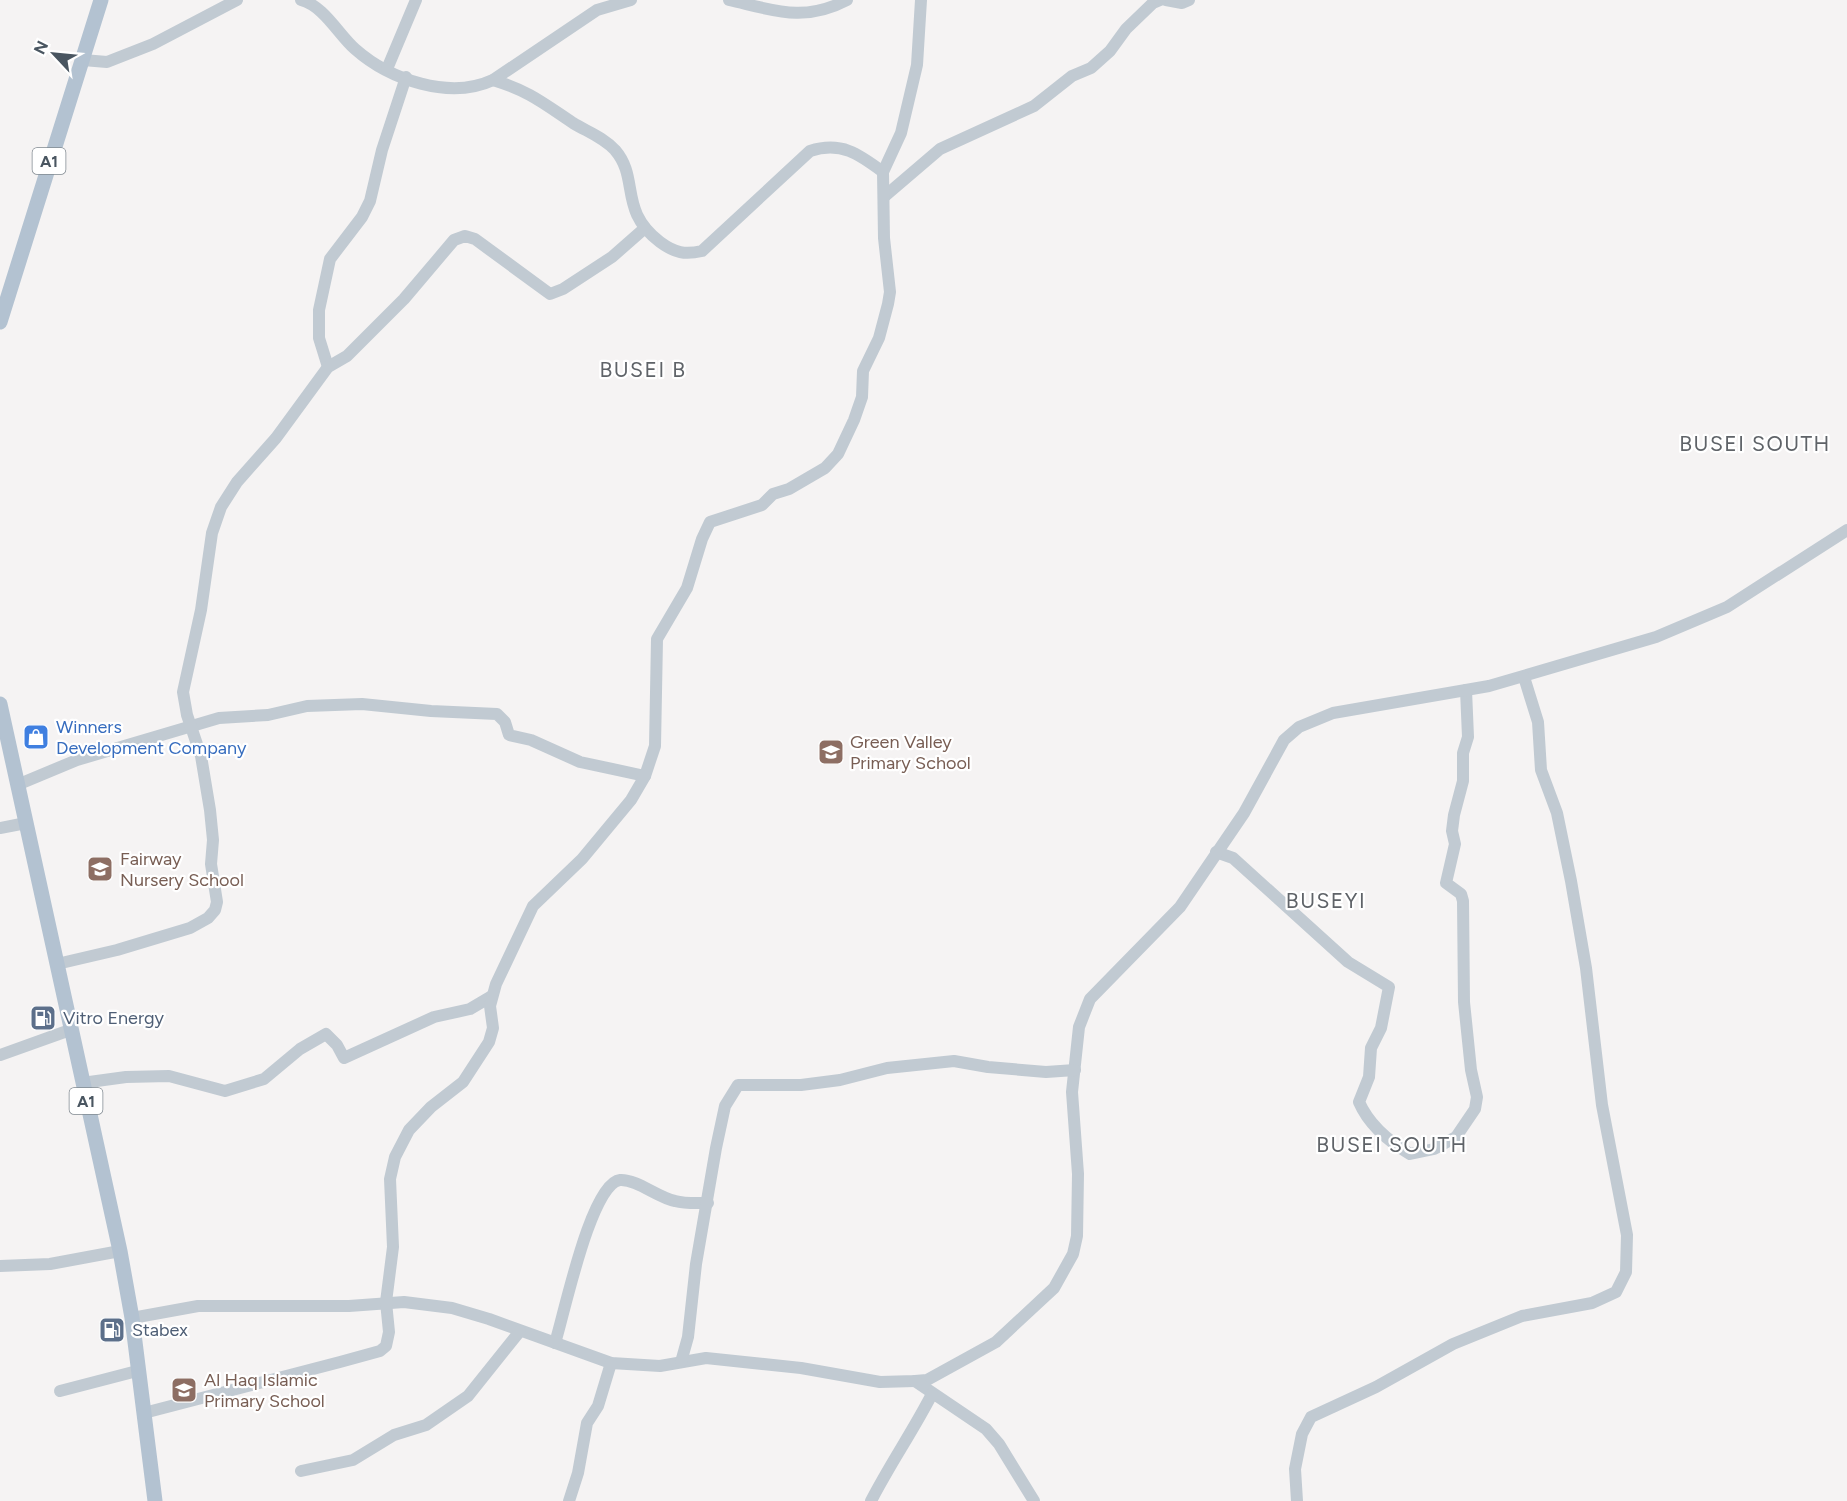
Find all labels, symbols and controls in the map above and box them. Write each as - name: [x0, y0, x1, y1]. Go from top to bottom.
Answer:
- north arrow: [24, 24, 84, 84]
- text: N: [30, 38, 52, 57]
- road number: A1: [32, 148, 66, 174]
- district label: BUSEI B: [599, 357, 687, 382]
- district label: BUSEI SOUTH: [1679, 431, 1831, 456]
- place label: Winners Development Company: [56, 716, 247, 759]
- shop icon: Winners Development Company: [21, 722, 51, 752]
- place label: Green Valley Primary School: [850, 731, 971, 774]
- school or university icon: Green Valley Primary School: [816, 737, 846, 767]
- place label: Fairway Nursery School: [120, 848, 244, 891]
- school or university icon: Fairway Nursery School: [85, 854, 115, 884]
- district label: BUSEYI: [1286, 888, 1366, 913]
- fuel station icon: Vitro Energy: [28, 1003, 58, 1033]
- place label: Vitro Energy: [63, 1007, 165, 1029]
- road number: A1: [70, 1088, 103, 1114]
- district label: BUSEI SOUTH: [1316, 1132, 1468, 1157]
- fuel station icon: Stabex: [97, 1315, 127, 1345]
- place label: Stabex: [132, 1319, 188, 1341]
- place label: Al Haq Islamic Primary School: [204, 1369, 325, 1412]
- school or university icon: Al Haq Islamic Primary School: [169, 1375, 199, 1405]

